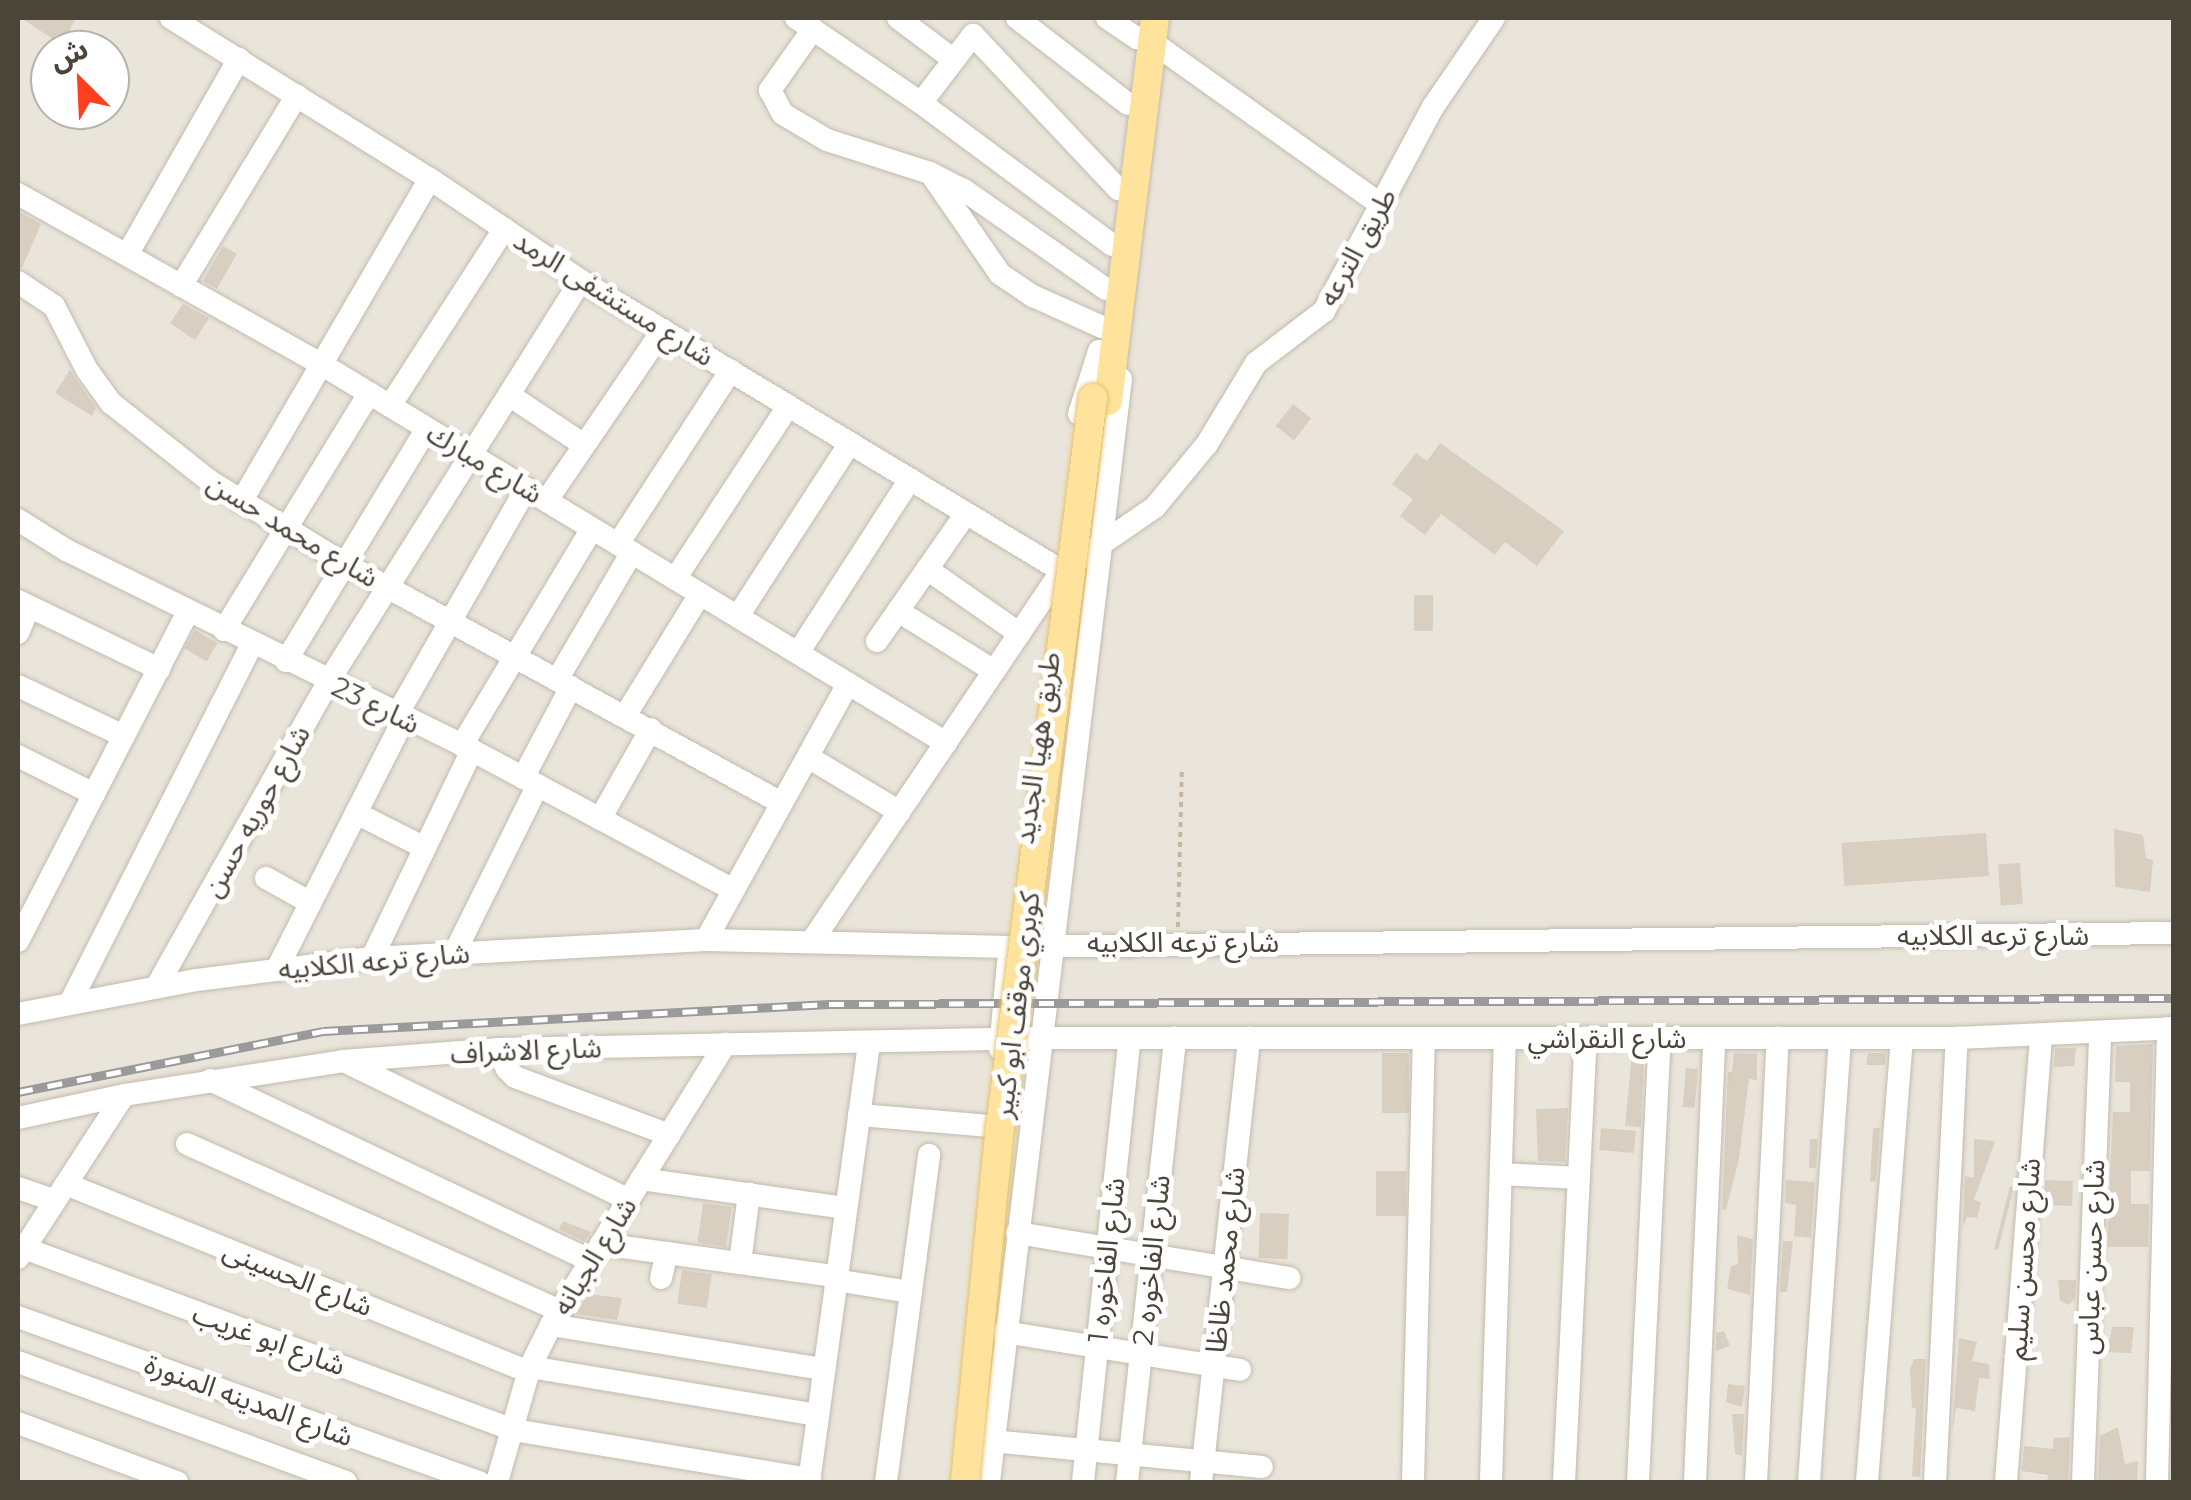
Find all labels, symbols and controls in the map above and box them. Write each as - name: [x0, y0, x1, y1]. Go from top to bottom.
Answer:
- north arrow: [30, 30, 130, 130]
- text: ش: [44, 31, 93, 78]
- street label: طريق الترعه: [1311, 182, 1403, 312]
- street label: شارع مستشفى الرمد: [508, 223, 720, 373]
- street label: شارع مبارك: [421, 415, 549, 511]
- street label: شارع محمد حسن: [201, 466, 385, 594]
- street label: طريق ههيا الجديد: [1007, 650, 1067, 846]
- street label: شارع 23: [327, 669, 425, 741]
- street label: شارع حوريه حسن: [195, 719, 317, 903]
- street label: كوبري موقف ابو كبير: [985, 890, 1047, 1120]
- street label: شارع ترعه الكلابيه: [1897, 918, 2089, 952]
- street label: شارع ترعه الكلابيه: [1087, 925, 1279, 959]
- street label: شارع ترعه الكلابيه: [277, 936, 471, 986]
- street label: شارع النقراشي: [1528, 1021, 1686, 1055]
- street label: شارع الاشراف: [450, 1031, 602, 1069]
- street label: شارع محسن سليم: [1999, 1157, 2047, 1361]
- street label: شارع حسن عباس: [2071, 1159, 2111, 1355]
- street label: شارع محمد ظاظا: [1199, 1165, 1251, 1355]
- street label: شارع الفاخوره 2: [1125, 1173, 1177, 1347]
- street label: شارع الفاخوره 1: [1081, 1176, 1131, 1344]
- street label: شارع الجبانه: [545, 1191, 643, 1321]
- street label: شارع الحسينى: [218, 1233, 378, 1323]
- street label: شارع ابو غريب: [188, 1296, 350, 1382]
- street label: شارع المدينه المنورة: [140, 1347, 358, 1453]

